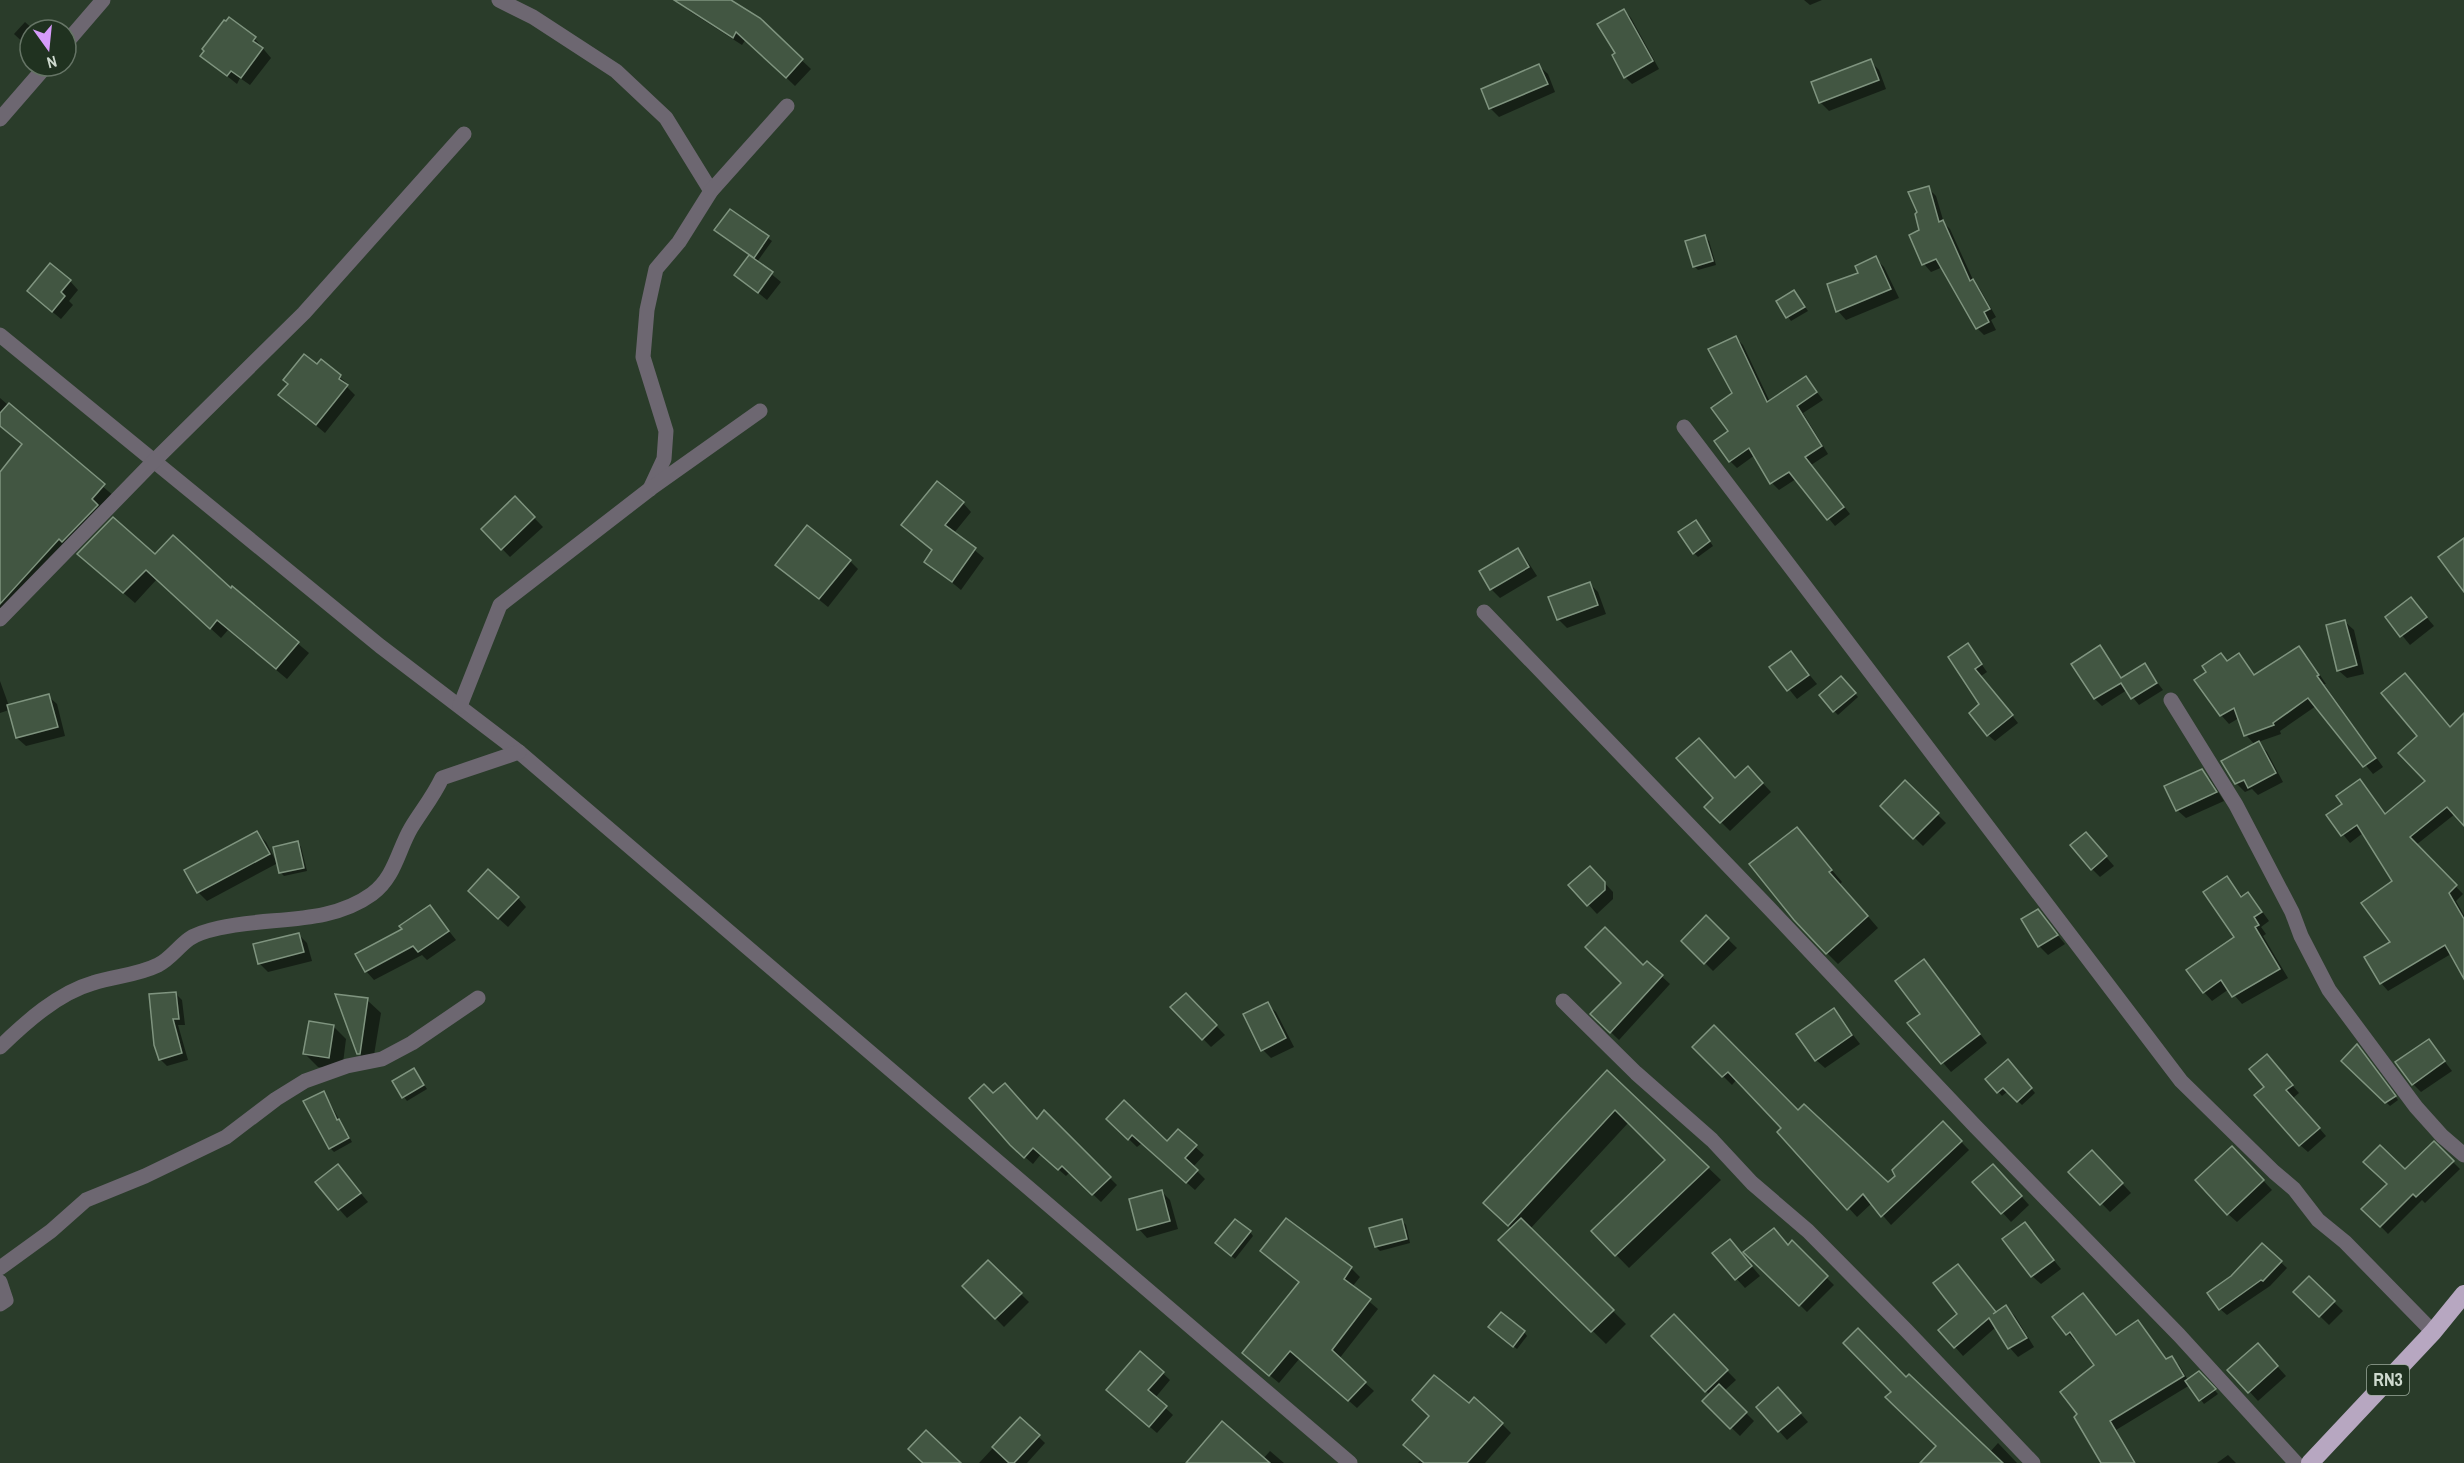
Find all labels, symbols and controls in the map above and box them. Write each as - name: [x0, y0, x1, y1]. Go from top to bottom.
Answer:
- north arrow: [18, 18, 78, 78]
- text: N: [44, 51, 59, 74]
- road number: RN3: [2367, 1365, 2409, 1395]

